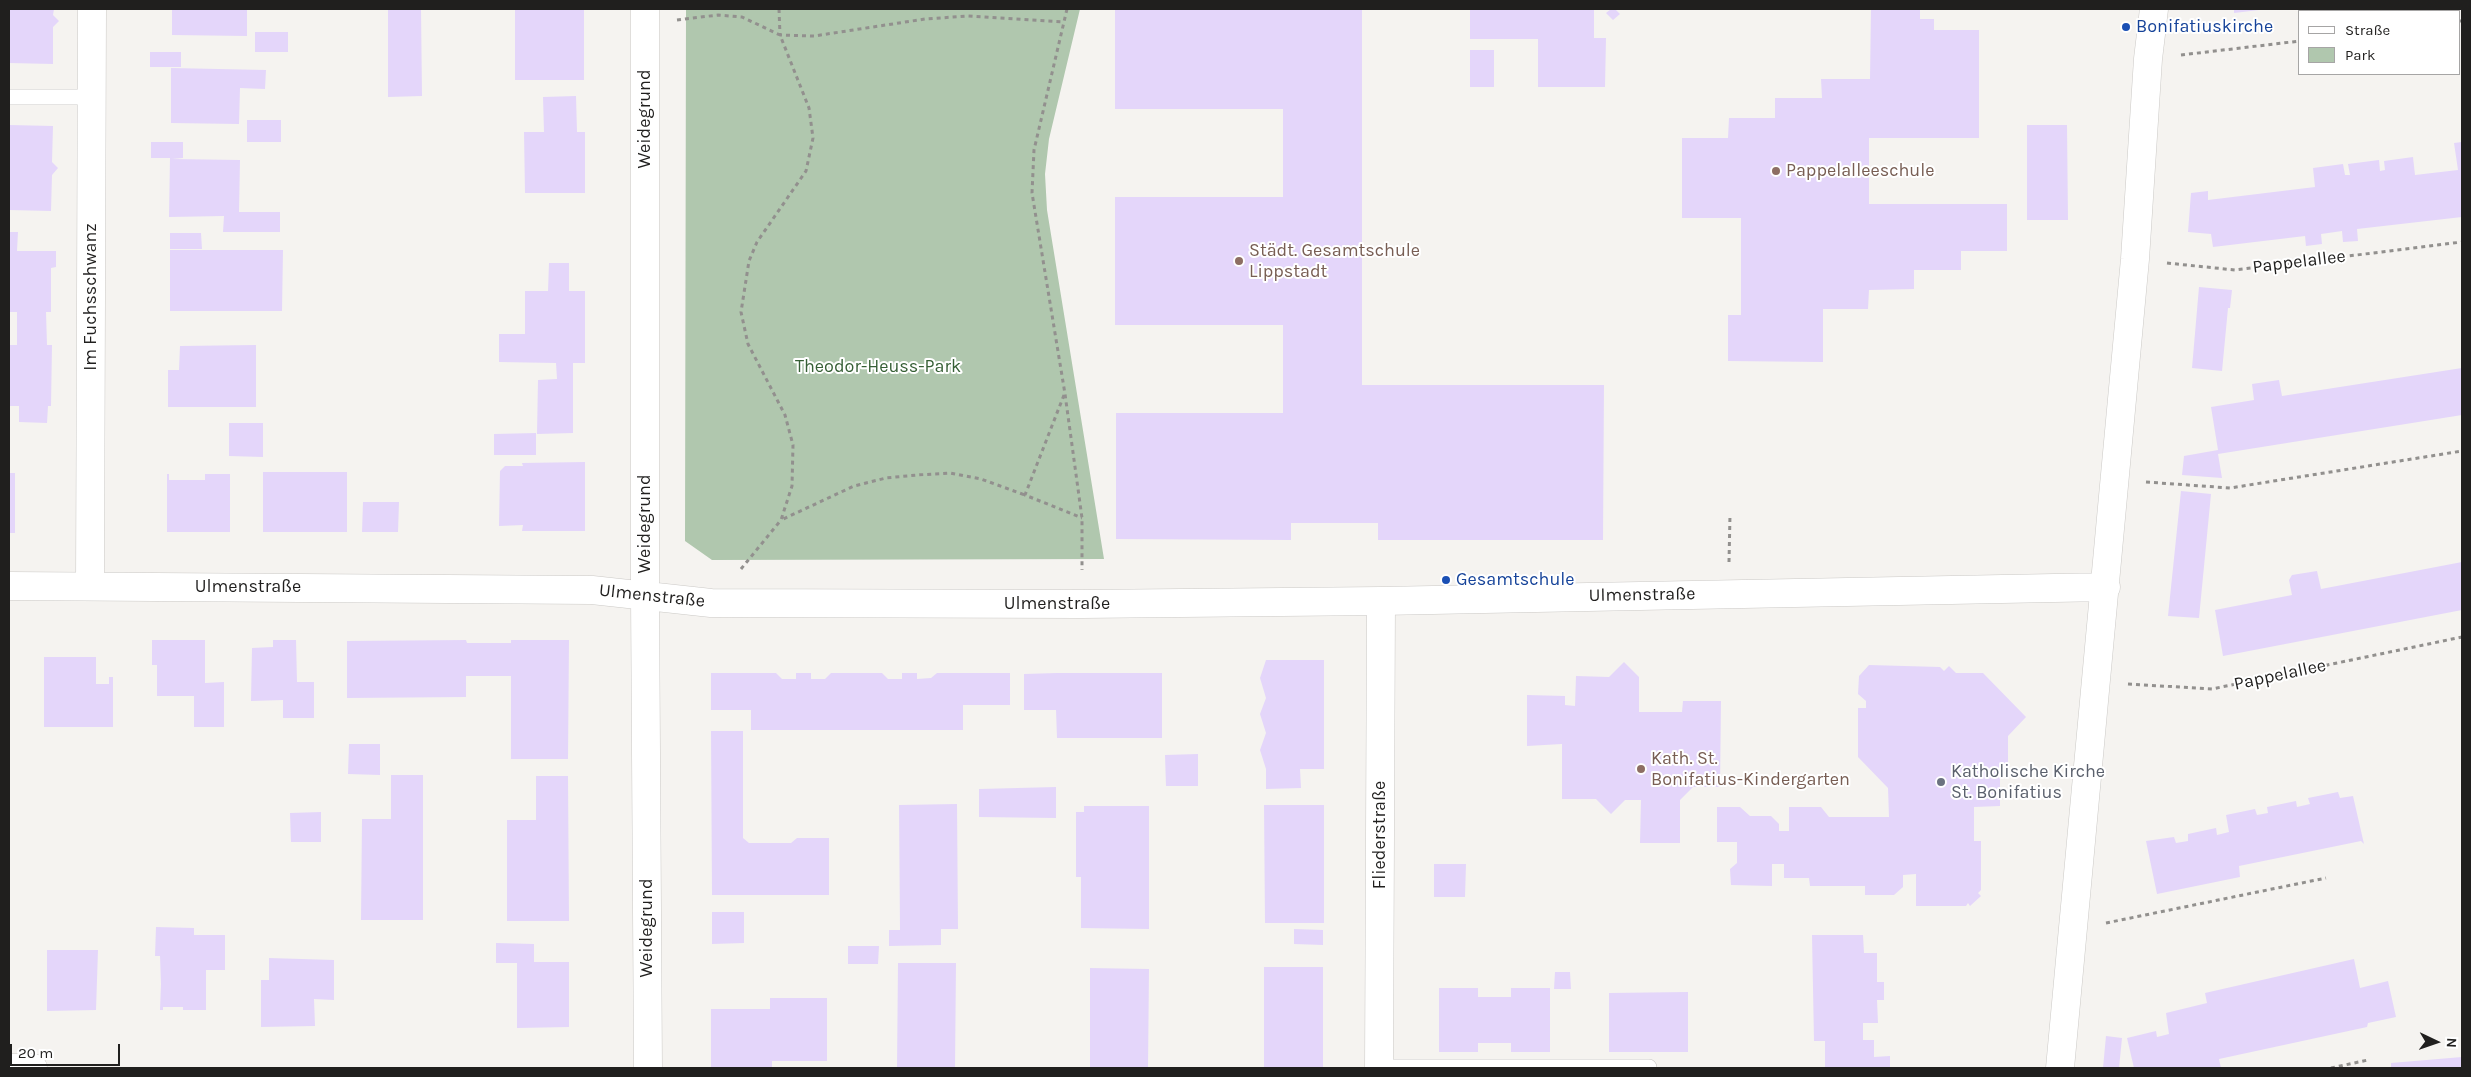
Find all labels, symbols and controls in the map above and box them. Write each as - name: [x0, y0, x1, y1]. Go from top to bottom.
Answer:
- legend: [2298, 10, 2461, 75]
- place label: Bonifatiuskirche: [2136, 16, 2273, 38]
- marker: Bonifatiuskirche: [2120, 21, 2132, 33]
- text: Straße: [2345, 21, 2390, 39]
- text: Park: [2345, 46, 2375, 64]
- street label: Weidegrund: [634, 69, 656, 169]
- place label: Pappelalleeschule: [1786, 160, 1934, 182]
- marker: Pappelalleeschule: [1770, 165, 1782, 177]
- street label: Im Fuchsschwanz: [80, 223, 102, 371]
- place label: Städt. Gesamtschule Lippstadt: [1249, 240, 1420, 282]
- street label: Pappelallee: [2251, 246, 2347, 278]
- marker: Städt. Gesamtschule Lippstadt: [1233, 255, 1245, 267]
- park label: Theodor-Heuss-Park: [795, 356, 961, 378]
- street label: Weidegrund: [634, 474, 656, 574]
- place label: Gesamtschule: [1456, 569, 1575, 591]
- marker: Gesamtschule: [1440, 574, 1452, 586]
- street label: Ulmenstraße: [195, 576, 301, 598]
- street label: Ulmenstraße: [598, 580, 706, 612]
- street label: Ulmenstraße: [1588, 583, 1696, 607]
- street label: Ulmenstraße: [1004, 593, 1110, 615]
- street label: Pappelallee: [2232, 655, 2328, 695]
- place label: Kath. St. Bonifatius-Kindergarten: [1651, 748, 1850, 791]
- place label: Katholische Kirche St. Bonifatius: [1951, 761, 2105, 804]
- marker: Kath. St. Bonifatius-Kindergarten: [1635, 763, 1647, 775]
- marker: Katholische Kirche St. Bonifatius: [1935, 776, 1947, 788]
- street label: Fliederstraße: [1369, 781, 1391, 889]
- street label: Weidegrund: [636, 878, 658, 978]
- north arrow: [2411, 1017, 2461, 1067]
- scale bar: [12, 1034, 122, 1066]
- text: N: [2443, 1037, 2460, 1048]
- text: 20 m: [18, 1044, 53, 1062]

